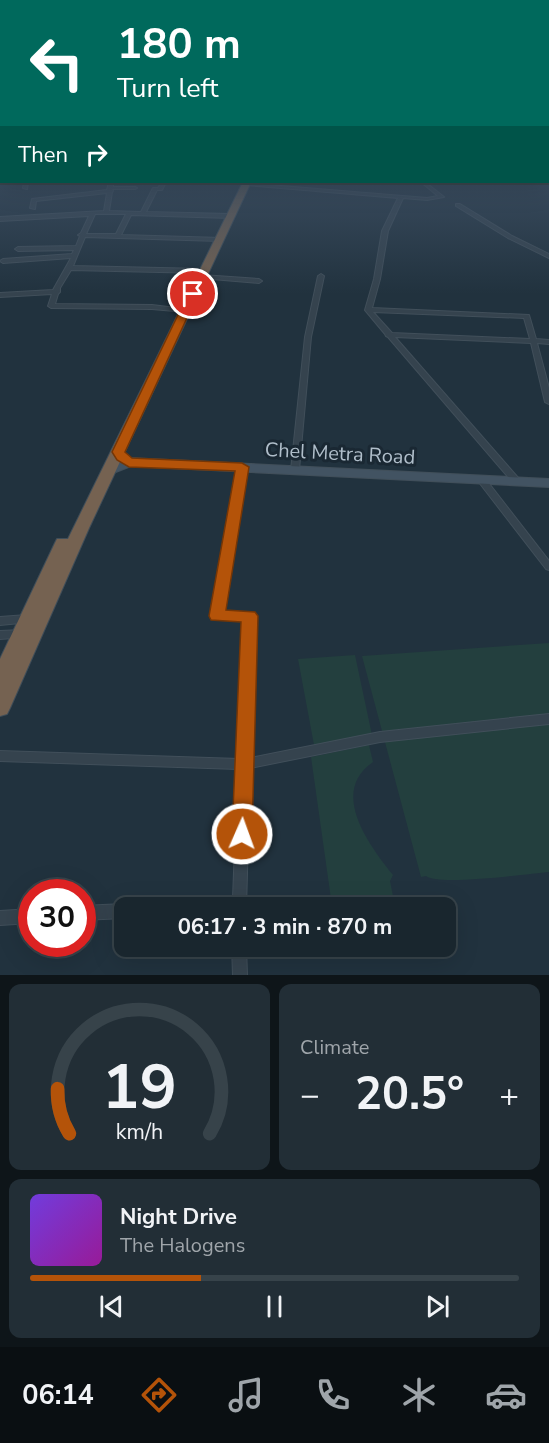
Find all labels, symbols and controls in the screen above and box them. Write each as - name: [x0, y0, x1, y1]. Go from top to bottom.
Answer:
- text: 180 m: [117, 16, 241, 73]
- icon: left: [18, 24, 96, 102]
- text: Turn left: [117, 70, 218, 107]
- icon: right: [80, 138, 113, 171]
- text: Then: [18, 140, 68, 170]
- pin: [167, 268, 218, 319]
- icon: arrive: [176, 277, 209, 310]
- street label: Chel Metra Road: [264, 436, 416, 471]
- position arrow: [210, 802, 274, 866]
- speed limit sign: 30: [18, 879, 96, 957]
- text: 06:17 · 3 min · 870 m: [178, 912, 392, 942]
- text: Climate: [300, 1034, 369, 1061]
- text: 19: [102, 1045, 177, 1130]
- text: 20.5°: [355, 1064, 464, 1125]
- text: −: [300, 1073, 320, 1118]
- text: +: [499, 1073, 519, 1118]
- text: km/h: [116, 1117, 163, 1147]
- text: Night Drive: [120, 1202, 237, 1232]
- text: The Halogens: [120, 1232, 245, 1259]
- icon: previous: [95, 1290, 128, 1323]
- icon: pause: [258, 1290, 291, 1323]
- icon: next: [421, 1290, 454, 1323]
- icon: directions: [138, 1374, 180, 1416]
- icon: music: [225, 1374, 267, 1416]
- icon: phone: [312, 1374, 354, 1416]
- icon: climate: [398, 1374, 440, 1416]
- icon: car: [485, 1374, 527, 1416]
- text: 06:14: [22, 1377, 94, 1414]

